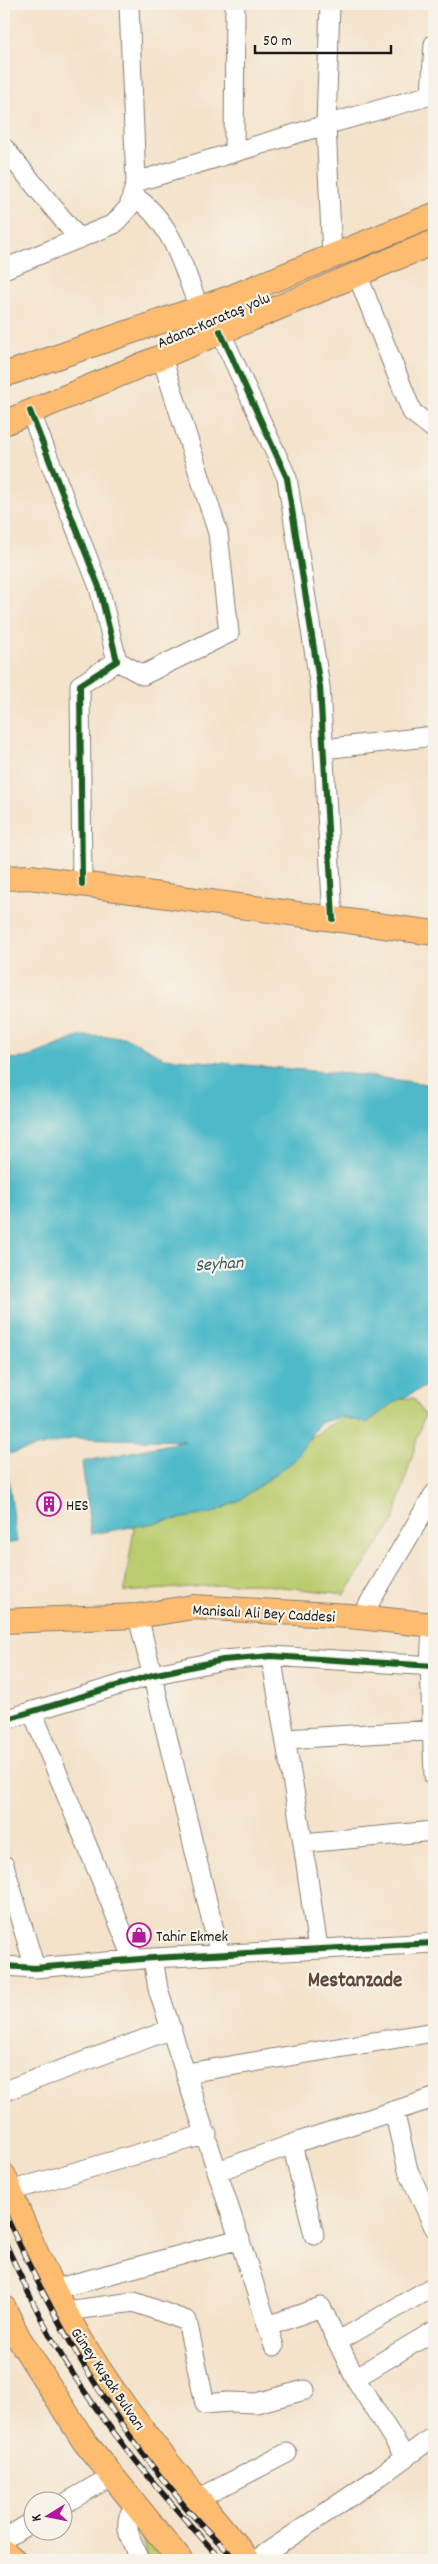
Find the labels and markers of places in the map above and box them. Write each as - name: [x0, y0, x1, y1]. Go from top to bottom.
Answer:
- building icon: HES: [36, 1491, 62, 1517]
- place label: HES: [66, 1495, 89, 1518]
- shop icon: Tahir Ekmek: [126, 1922, 152, 1948]
- place label: Tahir Ekmek: [156, 1926, 228, 1949]

